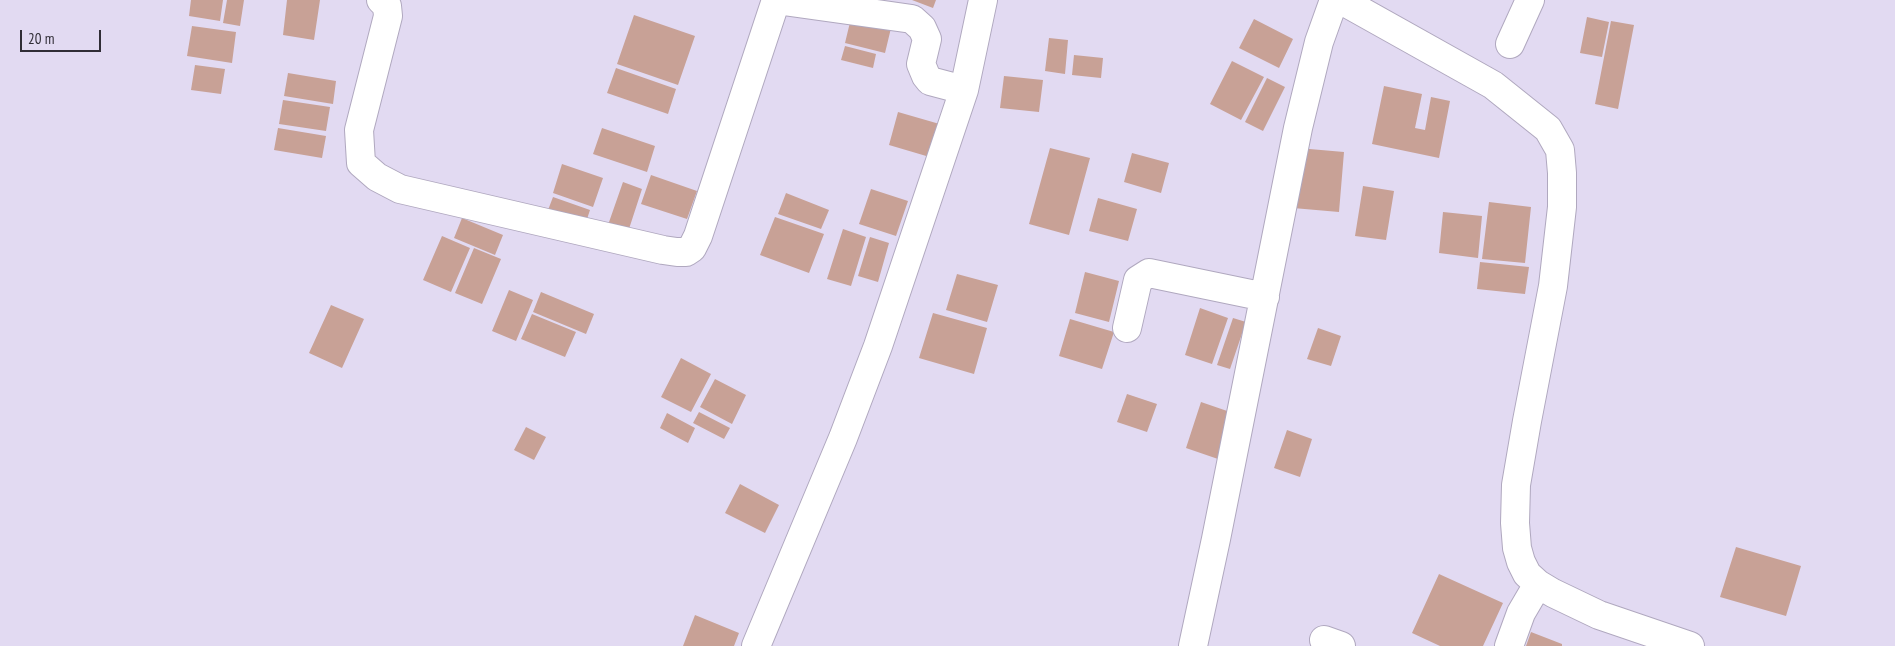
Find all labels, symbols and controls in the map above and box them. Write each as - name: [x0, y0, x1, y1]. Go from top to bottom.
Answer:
- scale bar: [22, 20, 104, 52]
- text: 20 m: [28, 29, 54, 48]

